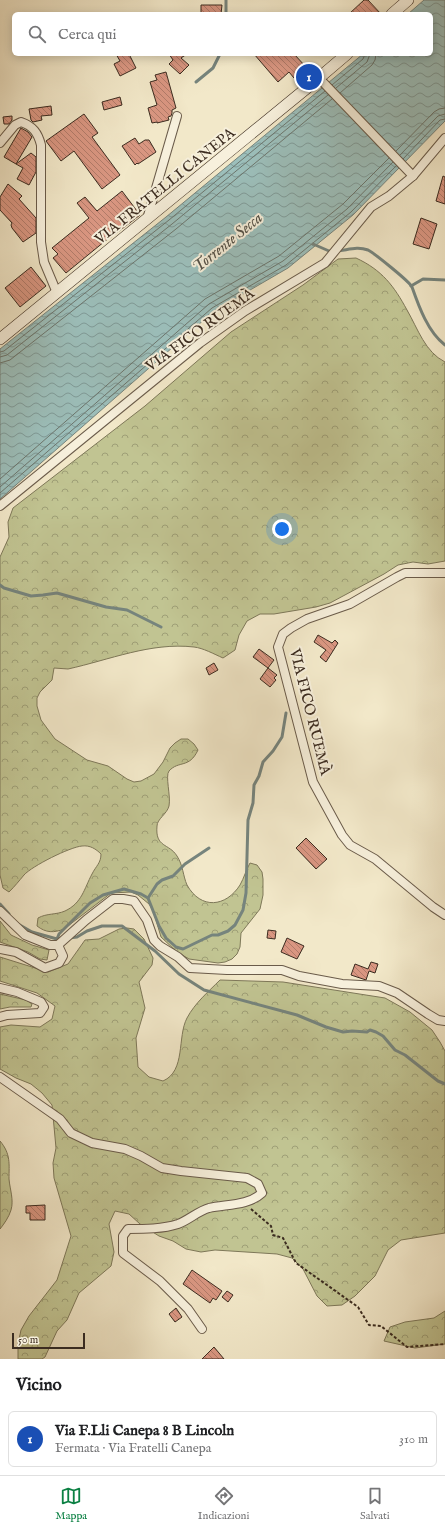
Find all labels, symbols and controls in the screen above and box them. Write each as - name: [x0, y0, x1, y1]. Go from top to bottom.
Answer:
- search box: [12, 12, 433, 56]
- icon: search: [26, 23, 48, 45]
- text: Cerca qui: [58, 25, 117, 44]
- pin: 1: [296, 62, 322, 92]
- street label: VIA FRATELLI CANEPA: [90, 123, 240, 249]
- water label: Torrente Secca: [189, 209, 267, 277]
- street label: VIA FICO RUEMÀ: [141, 284, 259, 377]
- your location: [272, 519, 292, 539]
- street label: VIA FICO RUEMÀ: [285, 646, 335, 778]
- scale bar: [12, 1331, 85, 1350]
- text: 50 m: [18, 1333, 38, 1347]
- text: Vicino: [16, 1375, 62, 1396]
- text: Via F.Lli Canepa 8 B Lincoln: [55, 1421, 234, 1440]
- text: 1: [28, 1431, 32, 1448]
- text: 310 m: [399, 1431, 428, 1448]
- text: Fermata · Via Fratelli Canepa: [55, 1440, 211, 1457]
- tab: Mappa: [55, 1485, 87, 1523]
- tab: Indicazioni: [198, 1485, 249, 1523]
- tab: Salvati: [360, 1485, 390, 1523]

